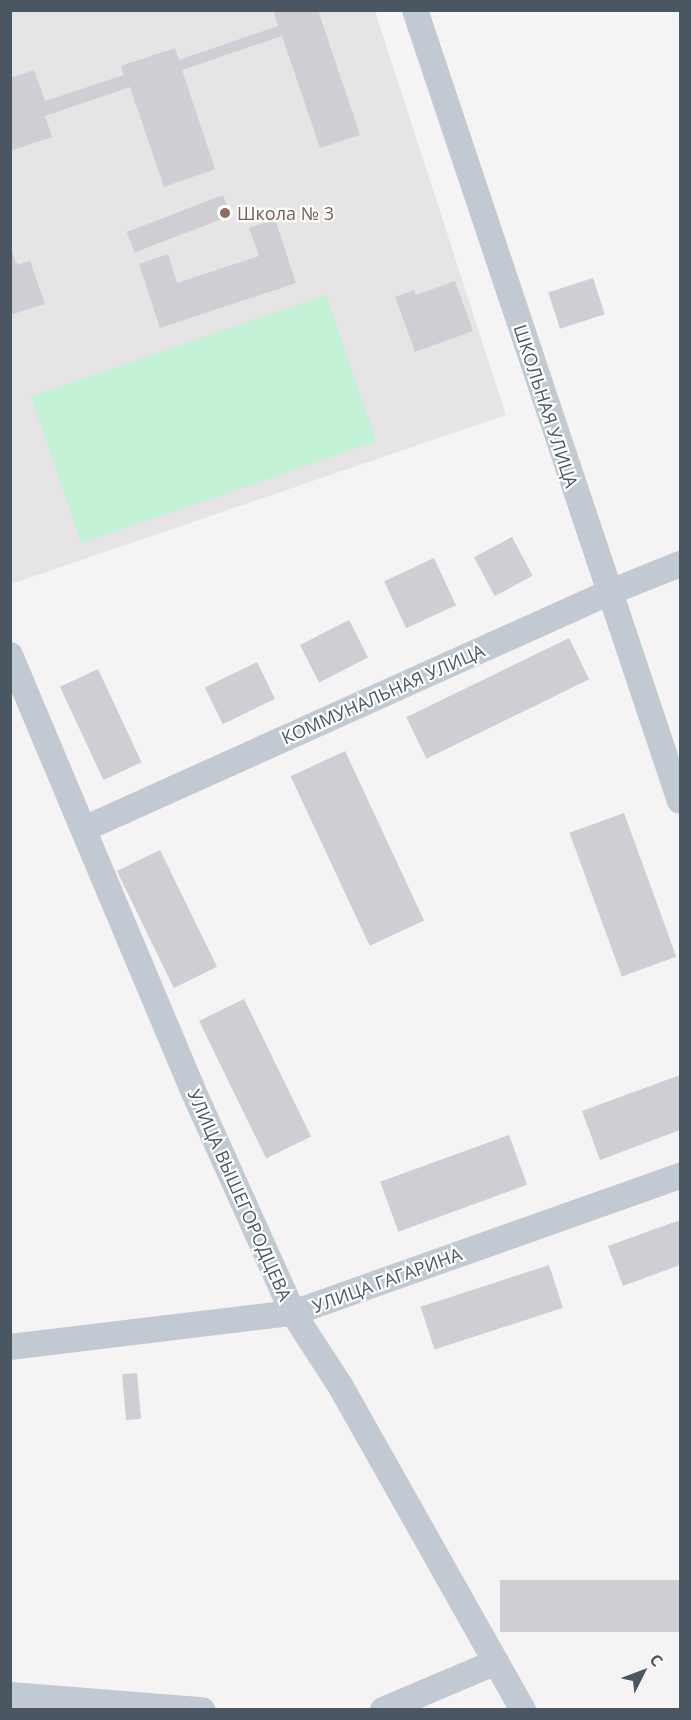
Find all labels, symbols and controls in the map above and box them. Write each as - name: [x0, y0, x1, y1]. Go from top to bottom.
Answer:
- place label: Школа № 3: [237, 202, 334, 224]
- marker: Школа № 3: [218, 206, 232, 220]
- street label: ШКОЛЬНАЯ УЛИЦА: [509, 322, 583, 490]
- street label: КОММУНАЛЬНАЯ УЛИЦА: [278, 639, 488, 749]
- street label: УЛИЦА ВЫШЕГОРОДЦЕВА: [184, 1086, 296, 1304]
- street label: УЛИЦА ГАГАРИНА: [309, 1243, 465, 1317]
- north arrow: [613, 1642, 673, 1702]
- text: С: [645, 1649, 668, 1671]

